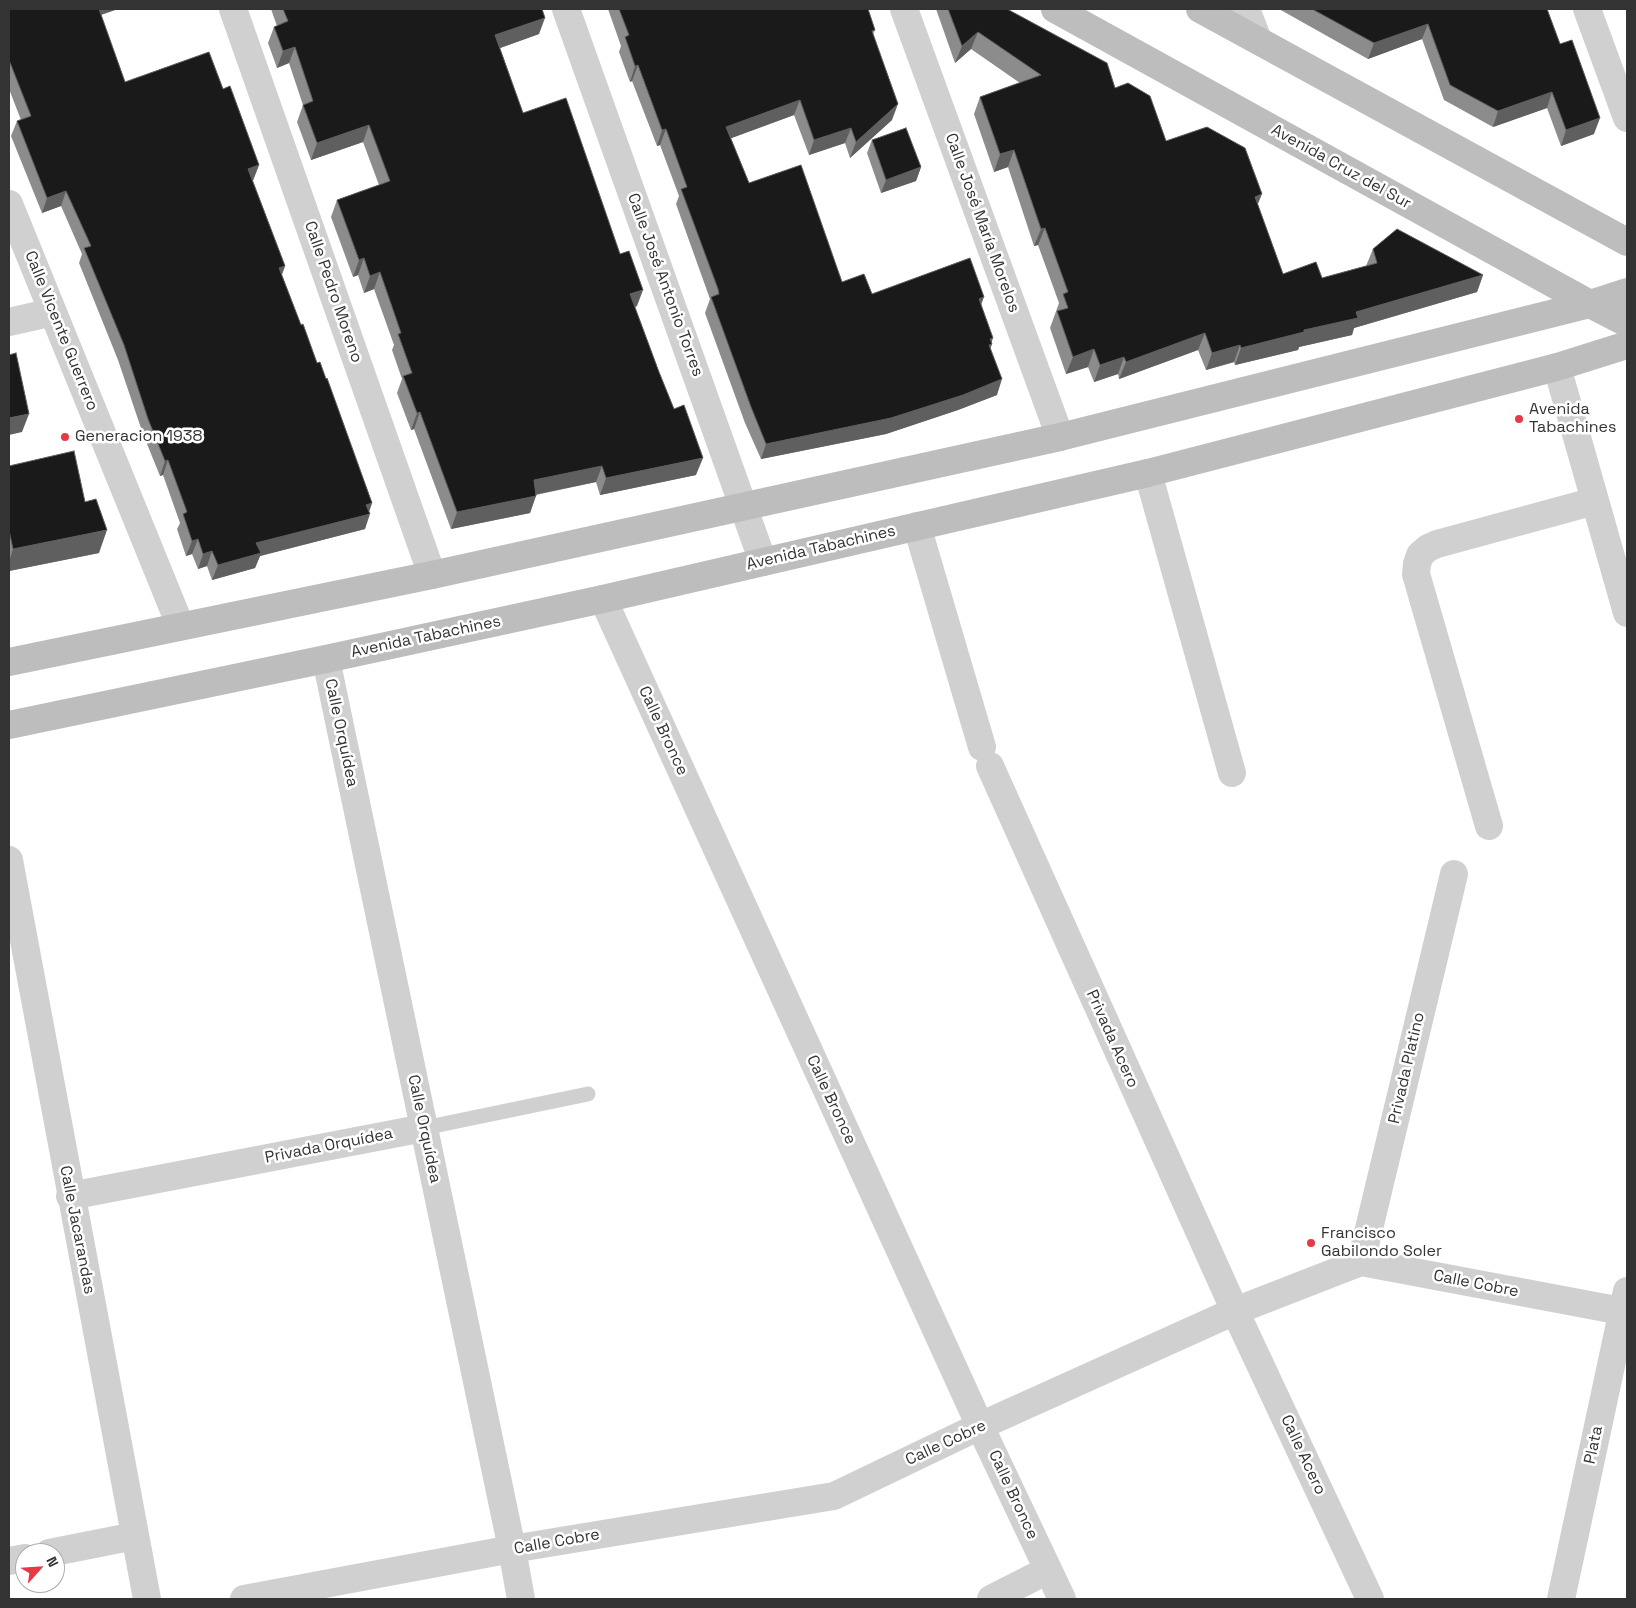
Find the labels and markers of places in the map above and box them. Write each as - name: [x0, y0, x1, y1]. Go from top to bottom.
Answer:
- place label: Avenida Tabachines: [1529, 400, 1617, 438]
- marker: Avenida Tabachines: [1513, 413, 1525, 425]
- place label: Generacion 1938: [75, 427, 202, 447]
- marker: Generacion 1938: [59, 431, 71, 443]
- place label: Francisco Gabilondo Soler: [1321, 1224, 1442, 1262]
- marker: Francisco Gabilondo Soler: [1305, 1237, 1317, 1249]

